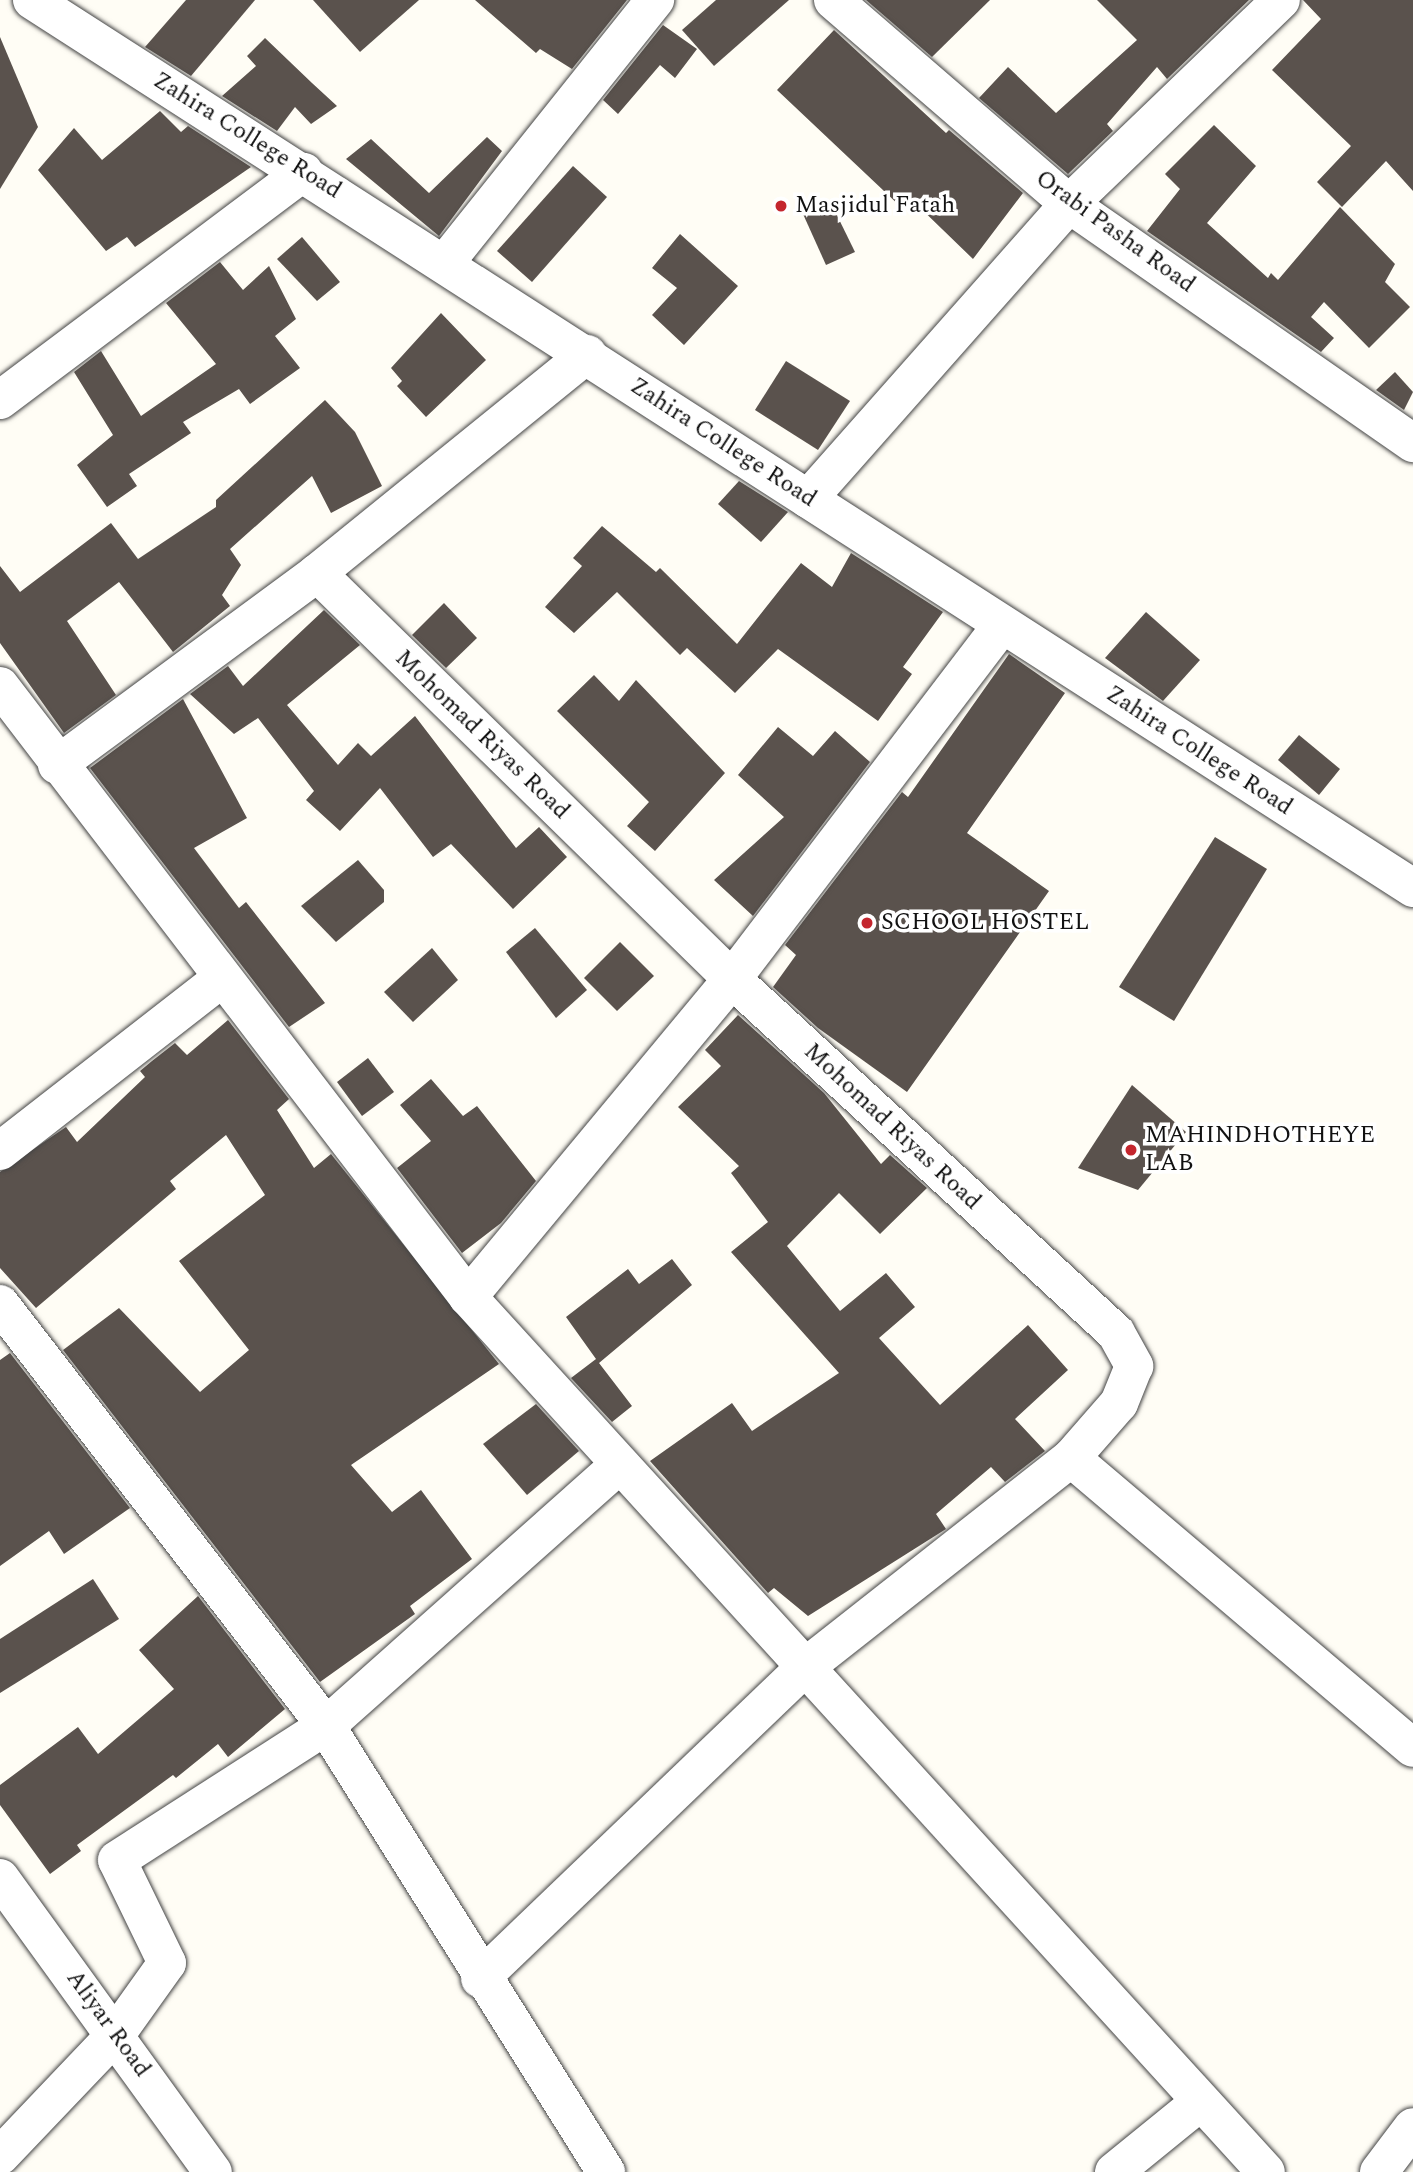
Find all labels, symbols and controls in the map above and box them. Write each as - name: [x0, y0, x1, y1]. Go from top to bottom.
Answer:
- street label: Zahira College Road: [147, 66, 347, 206]
- street label: Orabi Pasha Road: [1030, 164, 1200, 300]
- place label: Masjidul Fatah: [795, 192, 955, 220]
- marker: Masjidul Fatah: [773, 198, 789, 214]
- street label: Zahira College Road: [624, 372, 822, 514]
- street label: Mohomad Riyas Road: [389, 644, 575, 826]
- street label: Zahira College Road: [1100, 680, 1298, 822]
- place label: SCHOOL HOSTEL: [881, 909, 1089, 937]
- marker: SCHOOL HOSTEL: [859, 915, 875, 931]
- street label: Mohomad Riyas Road: [797, 1037, 987, 1217]
- place label: MAHINDHOTHEYE LAB: [1145, 1122, 1375, 1178]
- marker: MAHINDHOTHEYE LAB: [1123, 1142, 1139, 1158]
- street label: Aliyar Road: [60, 1965, 156, 2083]

